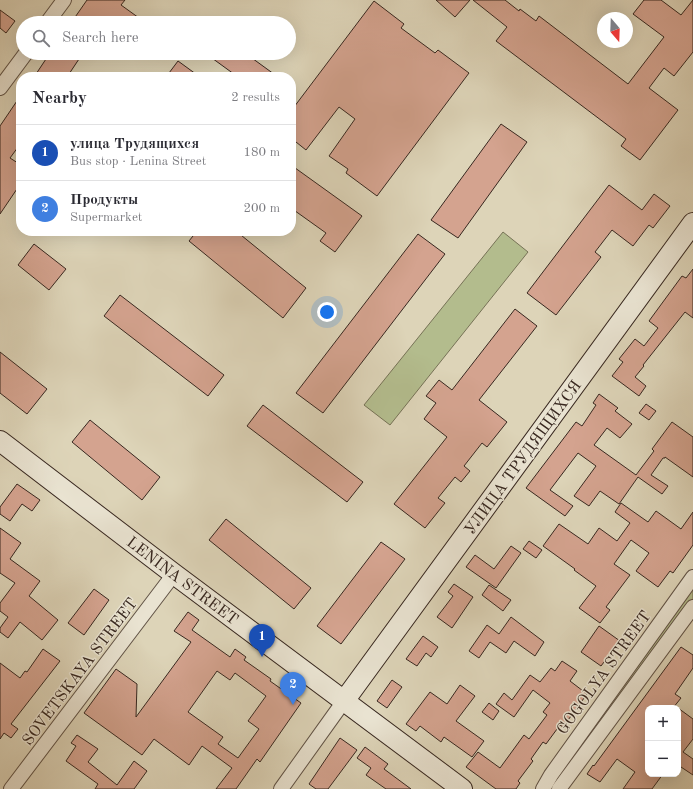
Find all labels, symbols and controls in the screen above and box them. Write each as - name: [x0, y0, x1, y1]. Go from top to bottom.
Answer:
- north arrow: [597, 12, 633, 48]
- search box: [16, 16, 296, 60]
- icon: search: [30, 27, 52, 49]
- text: Search here: [62, 31, 139, 46]
- text: Nearby: [32, 90, 87, 107]
- text: 2 results: [231, 91, 280, 104]
- text: улица Трудящихся: [70, 137, 199, 152]
- text: 1: [41, 146, 49, 159]
- text: 180 m: [243, 146, 280, 159]
- text: Bus stop · Lenina Street: [70, 155, 206, 168]
- text: Продукты: [70, 193, 138, 208]
- text: 2: [41, 202, 49, 215]
- text: 200 m: [243, 202, 280, 215]
- text: Supermarket: [70, 211, 142, 224]
- your location: [317, 302, 337, 322]
- street label: УЛИЦА ТРУДЯЩИХСЯ: [462, 378, 585, 538]
- street label: LENINA STREET: [123, 535, 241, 629]
- street label: SOVETSKAYA STREET: [20, 596, 141, 749]
- street label: GOGOLYA STREET: [555, 609, 655, 738]
- pin: 1: [249, 624, 275, 657]
- pin: 2: [280, 672, 306, 705]
- map controls: [645, 705, 681, 777]
- button: +: [645, 705, 681, 741]
- button: −: [645, 741, 681, 777]

